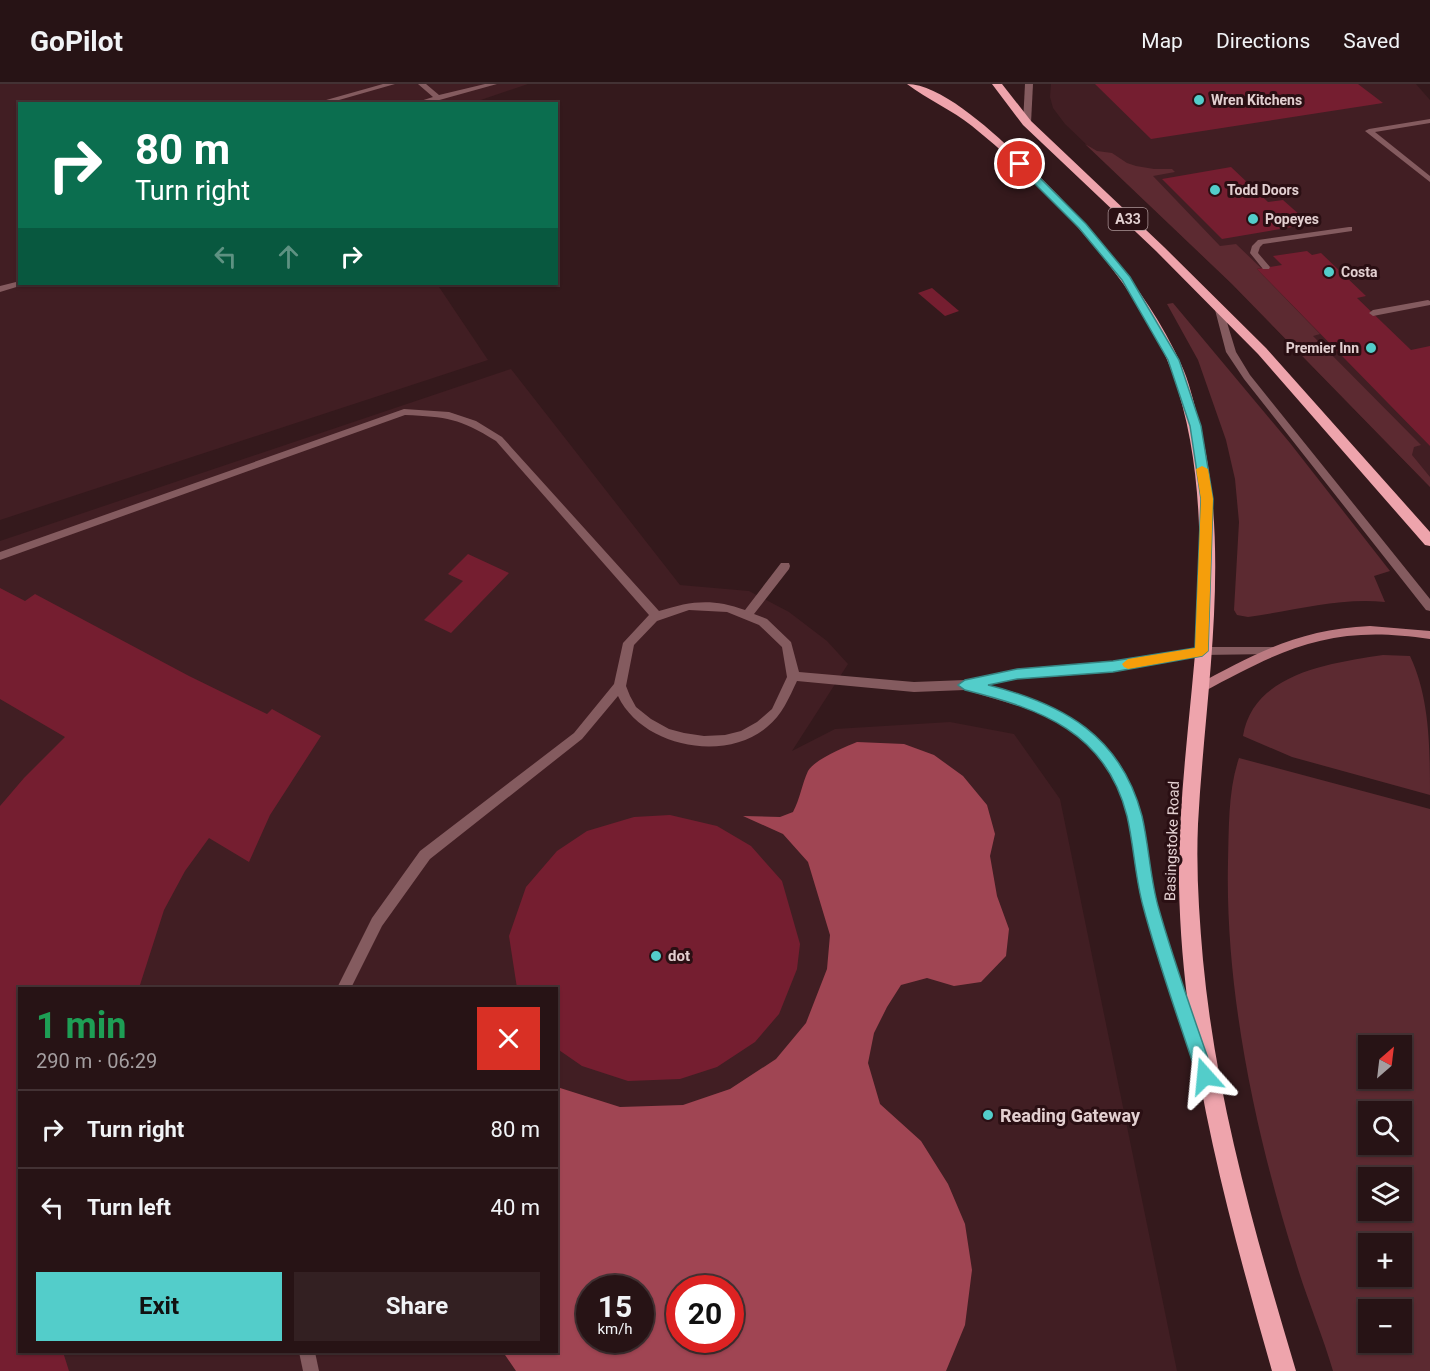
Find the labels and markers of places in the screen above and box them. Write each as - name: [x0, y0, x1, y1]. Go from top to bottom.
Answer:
- place label: Wren Kitchens: [1211, 92, 1302, 108]
- marker: Wren Kitchens: [1192, 93, 1206, 107]
- pin: [994, 138, 1045, 189]
- place label: Todd Doors: [1227, 182, 1299, 198]
- marker: Todd Doors: [1208, 183, 1222, 197]
- place label: Popeyes: [1265, 211, 1319, 227]
- marker: Popeyes: [1246, 212, 1260, 226]
- place label: Costa: [1341, 264, 1378, 280]
- marker: Costa: [1322, 265, 1336, 279]
- place label: Premier Inn: [1286, 340, 1359, 356]
- marker: Premier Inn: [1364, 341, 1378, 355]
- place label: dot: [668, 947, 690, 965]
- marker: dot: [649, 949, 663, 963]
- place label: Reading Gateway: [1000, 1105, 1141, 1126]
- marker: Reading Gateway: [981, 1108, 995, 1122]

